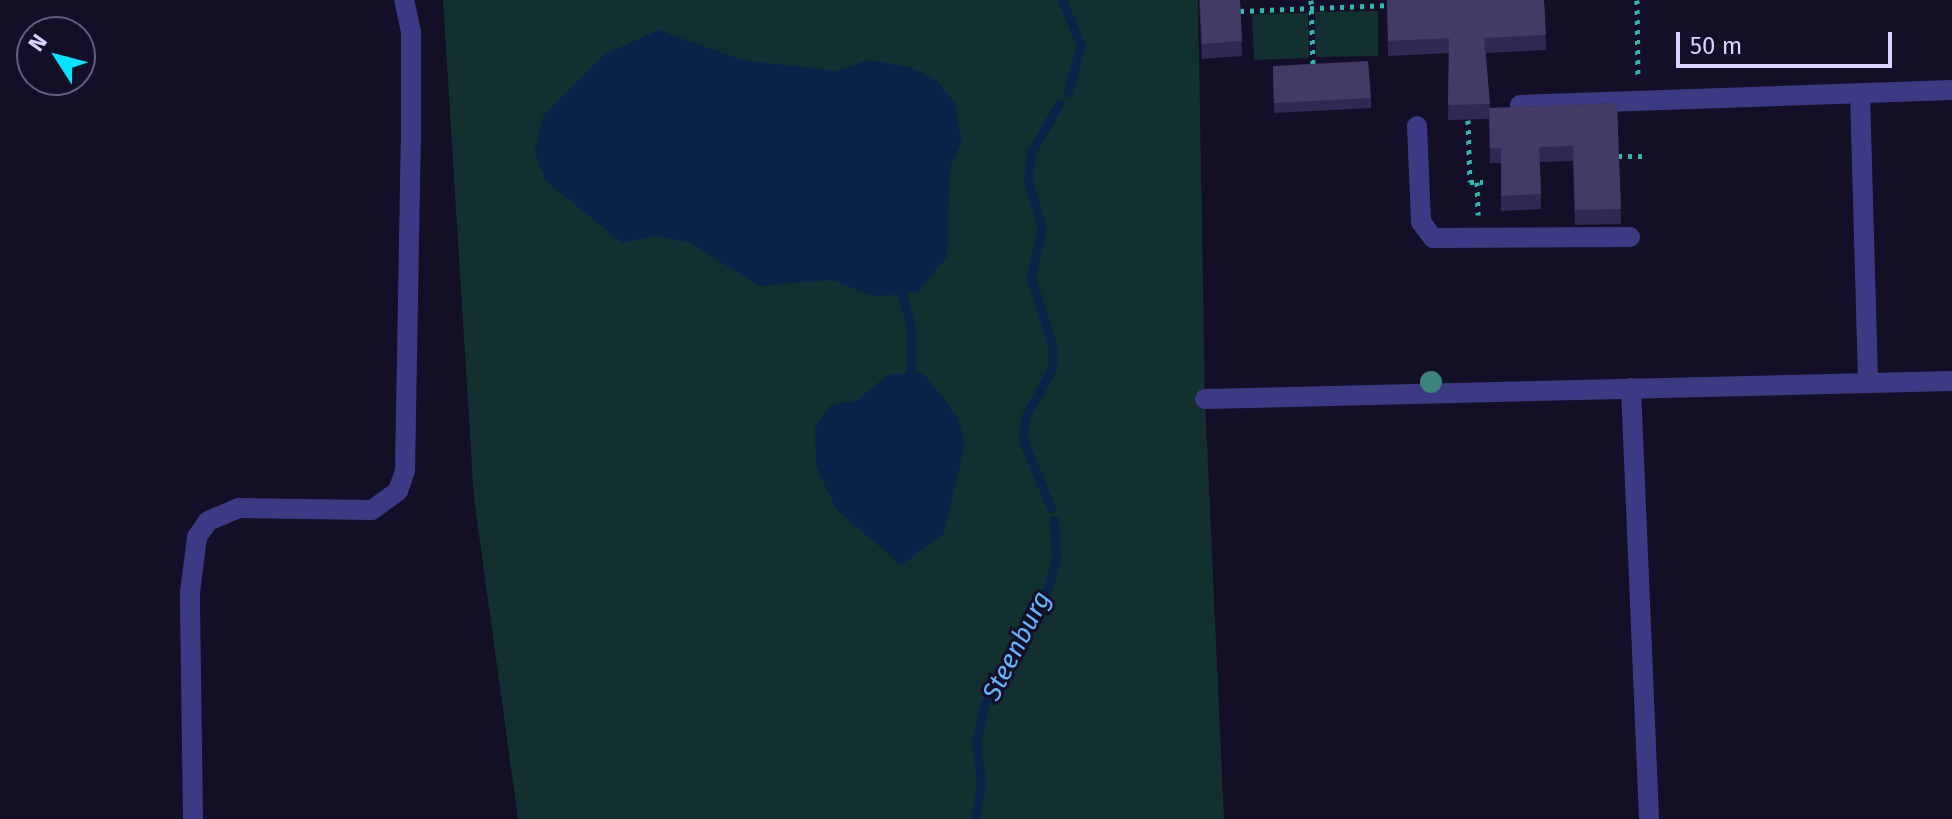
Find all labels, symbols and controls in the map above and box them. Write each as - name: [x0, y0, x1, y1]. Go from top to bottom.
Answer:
- north arrow: [16, 16, 96, 96]
- scale bar: [1680, 16, 1896, 66]
- text: N: [23, 29, 53, 57]
- text: 50 m: [1690, 32, 1742, 60]
- water label: Steenburg: [976, 586, 1058, 706]

